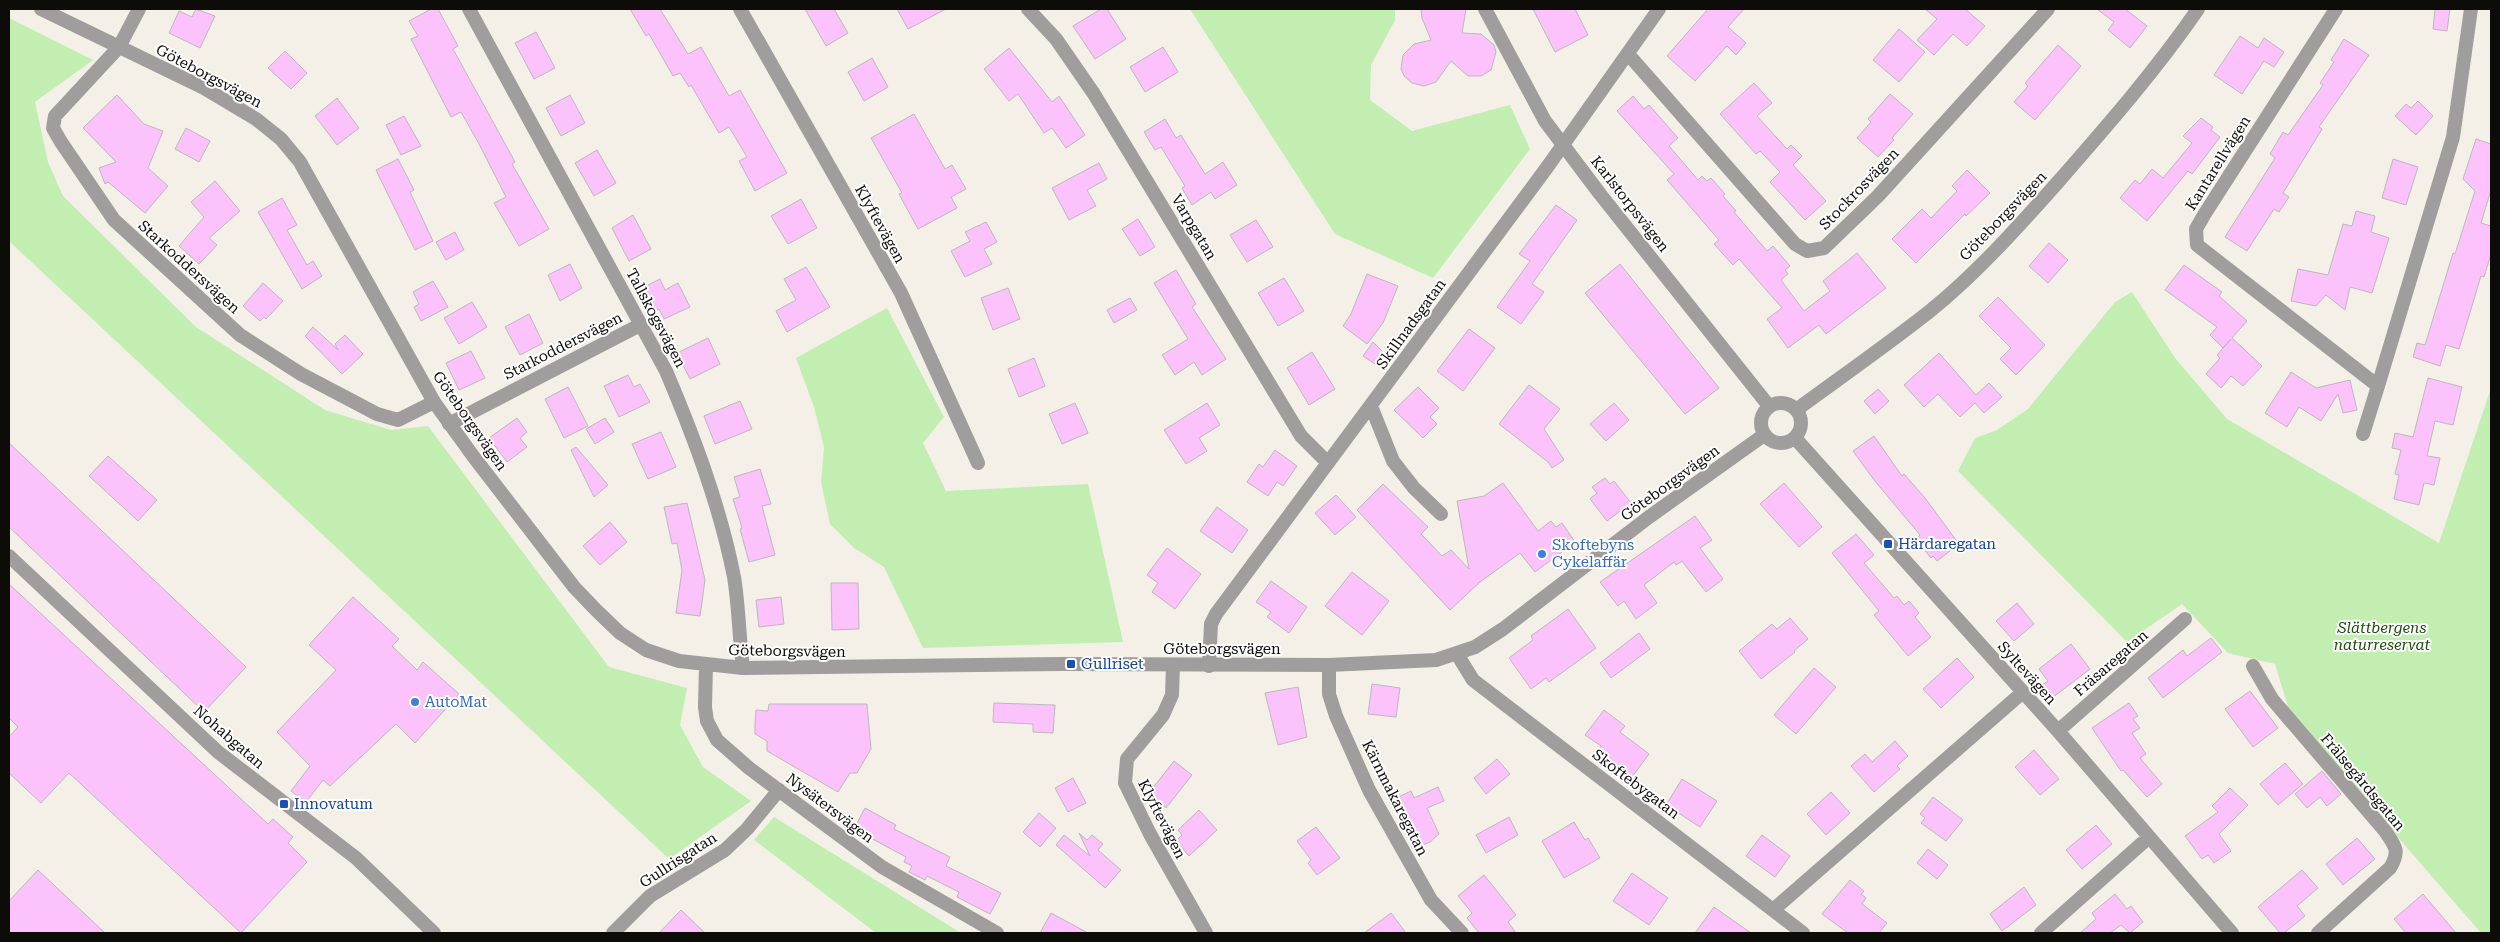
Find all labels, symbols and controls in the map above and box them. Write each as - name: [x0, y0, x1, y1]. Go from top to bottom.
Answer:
- street label: Göteborgsvägen: [153, 40, 265, 112]
- street label: Kantarellvägen: [2182, 112, 2254, 214]
- street label: Stockrosvägen: [1816, 144, 1903, 234]
- street label: Karlstorpsvägen: [1587, 152, 1673, 256]
- street label: Göteborgsvägen: [1956, 167, 2051, 265]
- street label: Klyftevägen: [851, 182, 909, 267]
- street label: Varpgatan: [1167, 191, 1221, 263]
- street label: Starkoddersvägen: [134, 217, 244, 318]
- street label: Tallskogsvägen: [622, 265, 690, 371]
- street label: Skillnadsgatan: [1372, 275, 1450, 373]
- street label: Starkoddersvägen: [501, 308, 626, 384]
- street label: Göteborgsvägen: [429, 368, 511, 475]
- street label: Göteborgsvägen: [1617, 441, 1723, 525]
- place label: Härdaregatan: [1898, 535, 1996, 553]
- place label: Skoftebyns Cykelaffär: [1552, 536, 1634, 571]
- marker: Härdaregatan: [1882, 538, 1894, 550]
- marker: Skoftebyns Cykelaffär: [1536, 548, 1548, 560]
- park label: Slättbergens naturreservat: [2334, 619, 2431, 654]
- street label: Fräsaregatan: [2070, 626, 2152, 700]
- street label: Syltevägen: [1994, 638, 2060, 709]
- street label: Göteborgsvägen: [1163, 640, 1281, 658]
- street label: Göteborgsvägen: [728, 641, 846, 661]
- place label: Gullriset: [1081, 655, 1144, 673]
- marker: Gullriset: [1065, 658, 1077, 670]
- place label: AutoMat: [425, 693, 487, 711]
- marker: AutoMat: [409, 696, 421, 708]
- street label: Nohabgatan: [190, 701, 268, 773]
- street label: Frälsegårdsgatan: [2317, 730, 2409, 835]
- street label: Kärnmakaregatan: [1358, 737, 1432, 859]
- street label: Skoftebygatan: [1589, 745, 1684, 823]
- street label: Nysätersvägen: [783, 769, 878, 847]
- street label: Klyftevägen: [1134, 776, 1190, 862]
- place label: Innovatum: [294, 795, 373, 813]
- marker: Innovatum: [278, 798, 290, 810]
- street label: Gullrisgatan: [636, 828, 720, 892]

